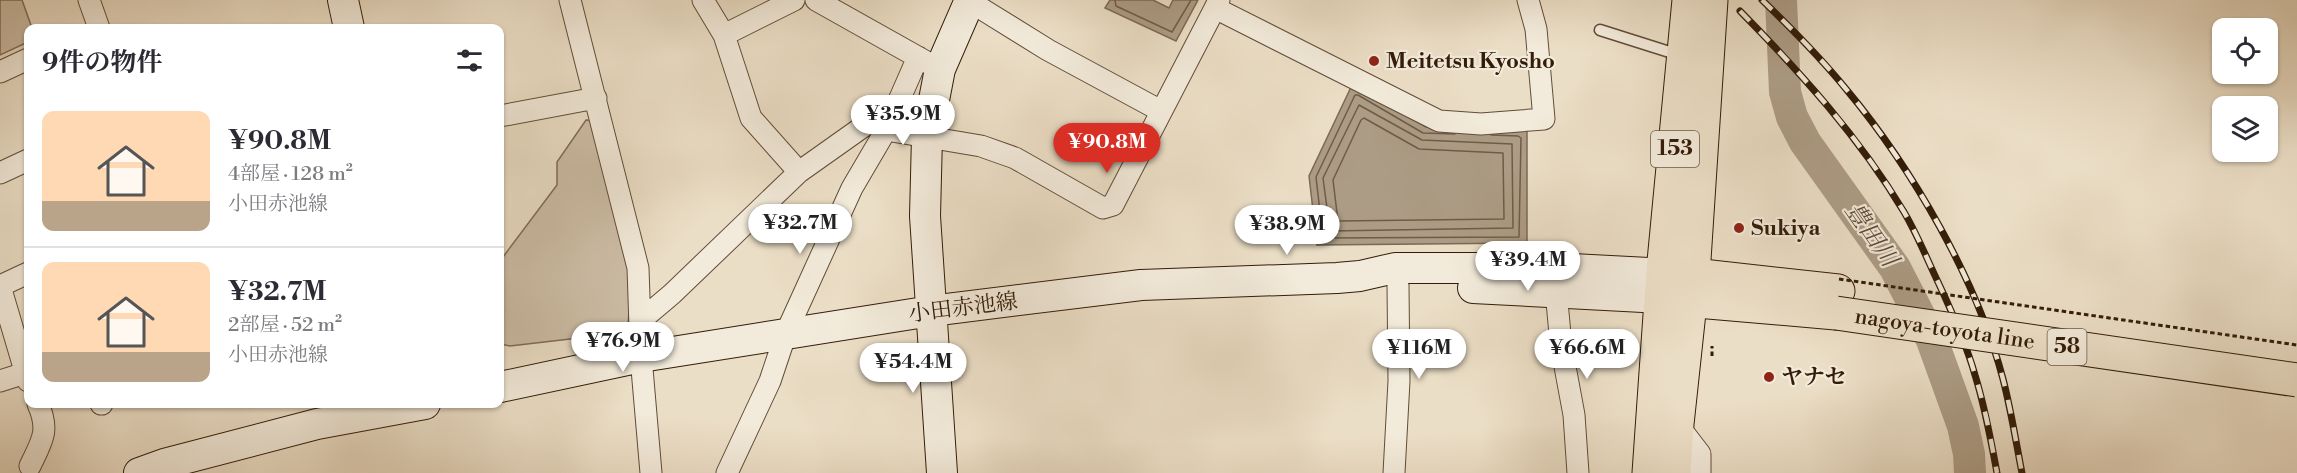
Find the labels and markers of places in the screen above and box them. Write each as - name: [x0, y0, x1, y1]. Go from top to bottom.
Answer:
- place label: Meitetsu Kyosho: [1386, 48, 1555, 75]
- marker: Meitetsu Kyosho: [1367, 54, 1381, 68]
- pin: ¥35.9M: [854, 95, 952, 146]
- pin: ¥90.8M: [1058, 123, 1156, 174]
- pin: ¥32.7M: [751, 204, 849, 255]
- pin: ¥38.9M: [1238, 205, 1336, 256]
- place label: Sukiya: [1751, 215, 1822, 242]
- marker: Sukiya: [1732, 221, 1746, 235]
- pin: ¥39.4M: [1479, 241, 1577, 292]
- pin: ¥76.9M: [574, 322, 672, 373]
- pin: ¥116M: [1377, 329, 1461, 380]
- pin: ¥66.6M: [1538, 329, 1636, 380]
- pin: ¥54.4M: [864, 343, 962, 394]
- place label: ヤナセ: [1781, 364, 1847, 391]
- marker: ヤナセ: [1762, 370, 1776, 384]

